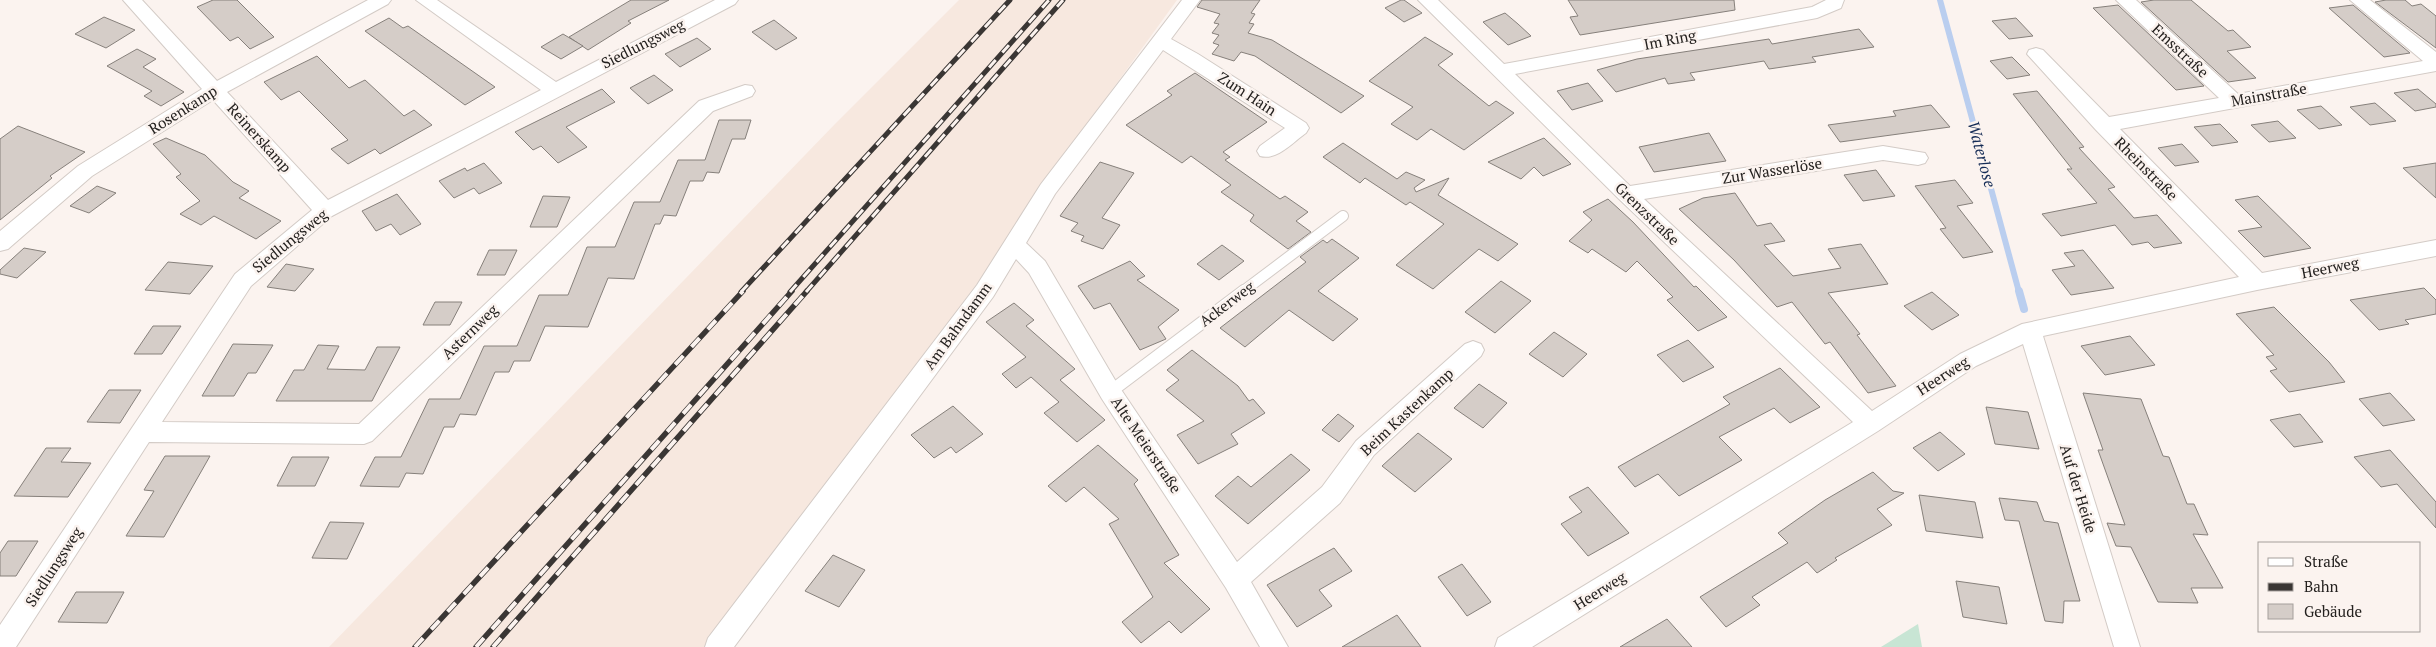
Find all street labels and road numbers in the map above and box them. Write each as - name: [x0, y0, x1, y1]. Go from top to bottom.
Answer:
- street label: Siedlungsweg: [597, 13, 689, 73]
- street label: Emsstraße: [2148, 19, 2213, 82]
- street label: Im Ring: [1642, 24, 1699, 54]
- street label: Zum Hain: [1214, 67, 1281, 120]
- street label: Mainstraße: [2229, 78, 2308, 111]
- street label: Rosenkamp: [144, 80, 221, 138]
- street label: Reinerskamp: [223, 98, 296, 176]
- street label: Rheinstraße: [2111, 132, 2183, 204]
- street label: Zur Wasserlöse: [1720, 152, 1823, 188]
- street label: Grenzstraße: [1611, 177, 1684, 249]
- street label: Siedlungsweg: [248, 203, 332, 277]
- street label: Heerweg: [2299, 251, 2361, 282]
- street label: Ackerweg: [1195, 275, 1259, 330]
- street label: Am Bahndamm: [919, 278, 996, 373]
- street label: Asternweg: [437, 299, 502, 363]
- street label: Heerweg: [1913, 350, 1973, 399]
- street label: Beim Kastenkamp: [1355, 363, 1457, 460]
- street label: Alte Meierstraße: [1107, 392, 1187, 497]
- street label: Auf der Heide: [2056, 442, 2102, 536]
- street label: Siedlungsweg: [20, 522, 87, 610]
- street label: Heerweg: [1570, 566, 1630, 614]

